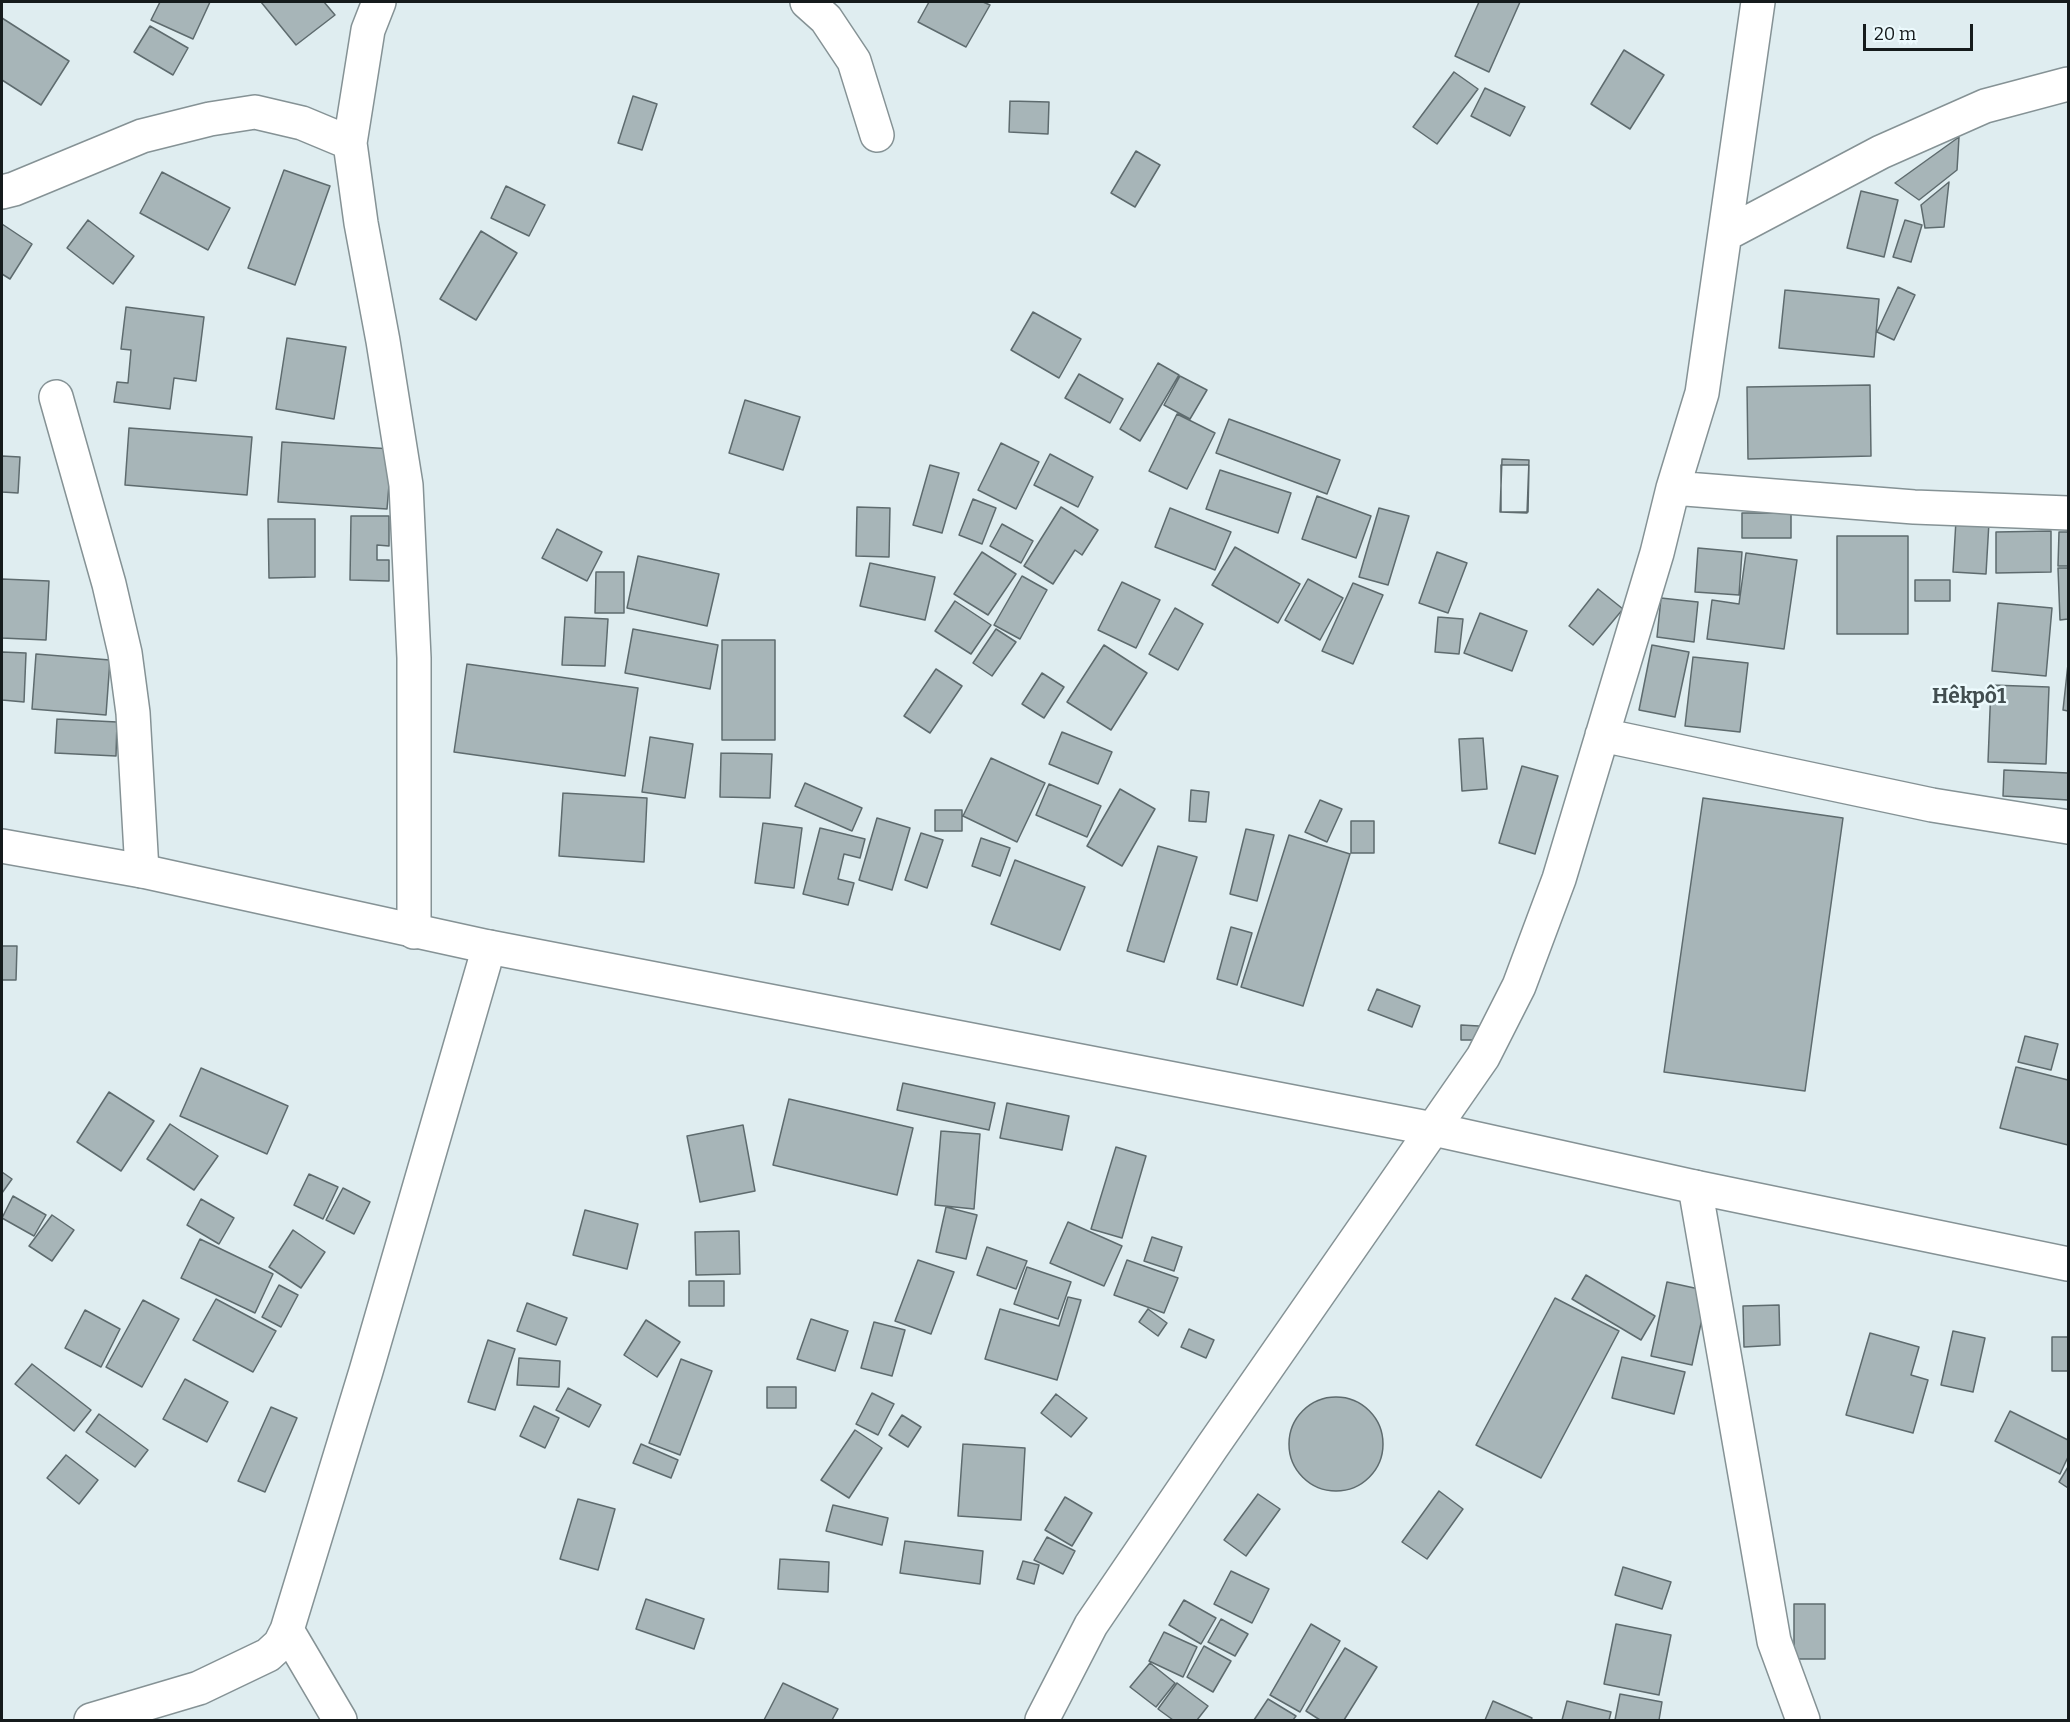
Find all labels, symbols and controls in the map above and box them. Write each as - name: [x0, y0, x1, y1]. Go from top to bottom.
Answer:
- scale bar: [1866, 12, 1976, 50]
- text: 20 m: [1874, 23, 1916, 45]
- district label: Hêkpô1: [1932, 684, 2006, 710]

